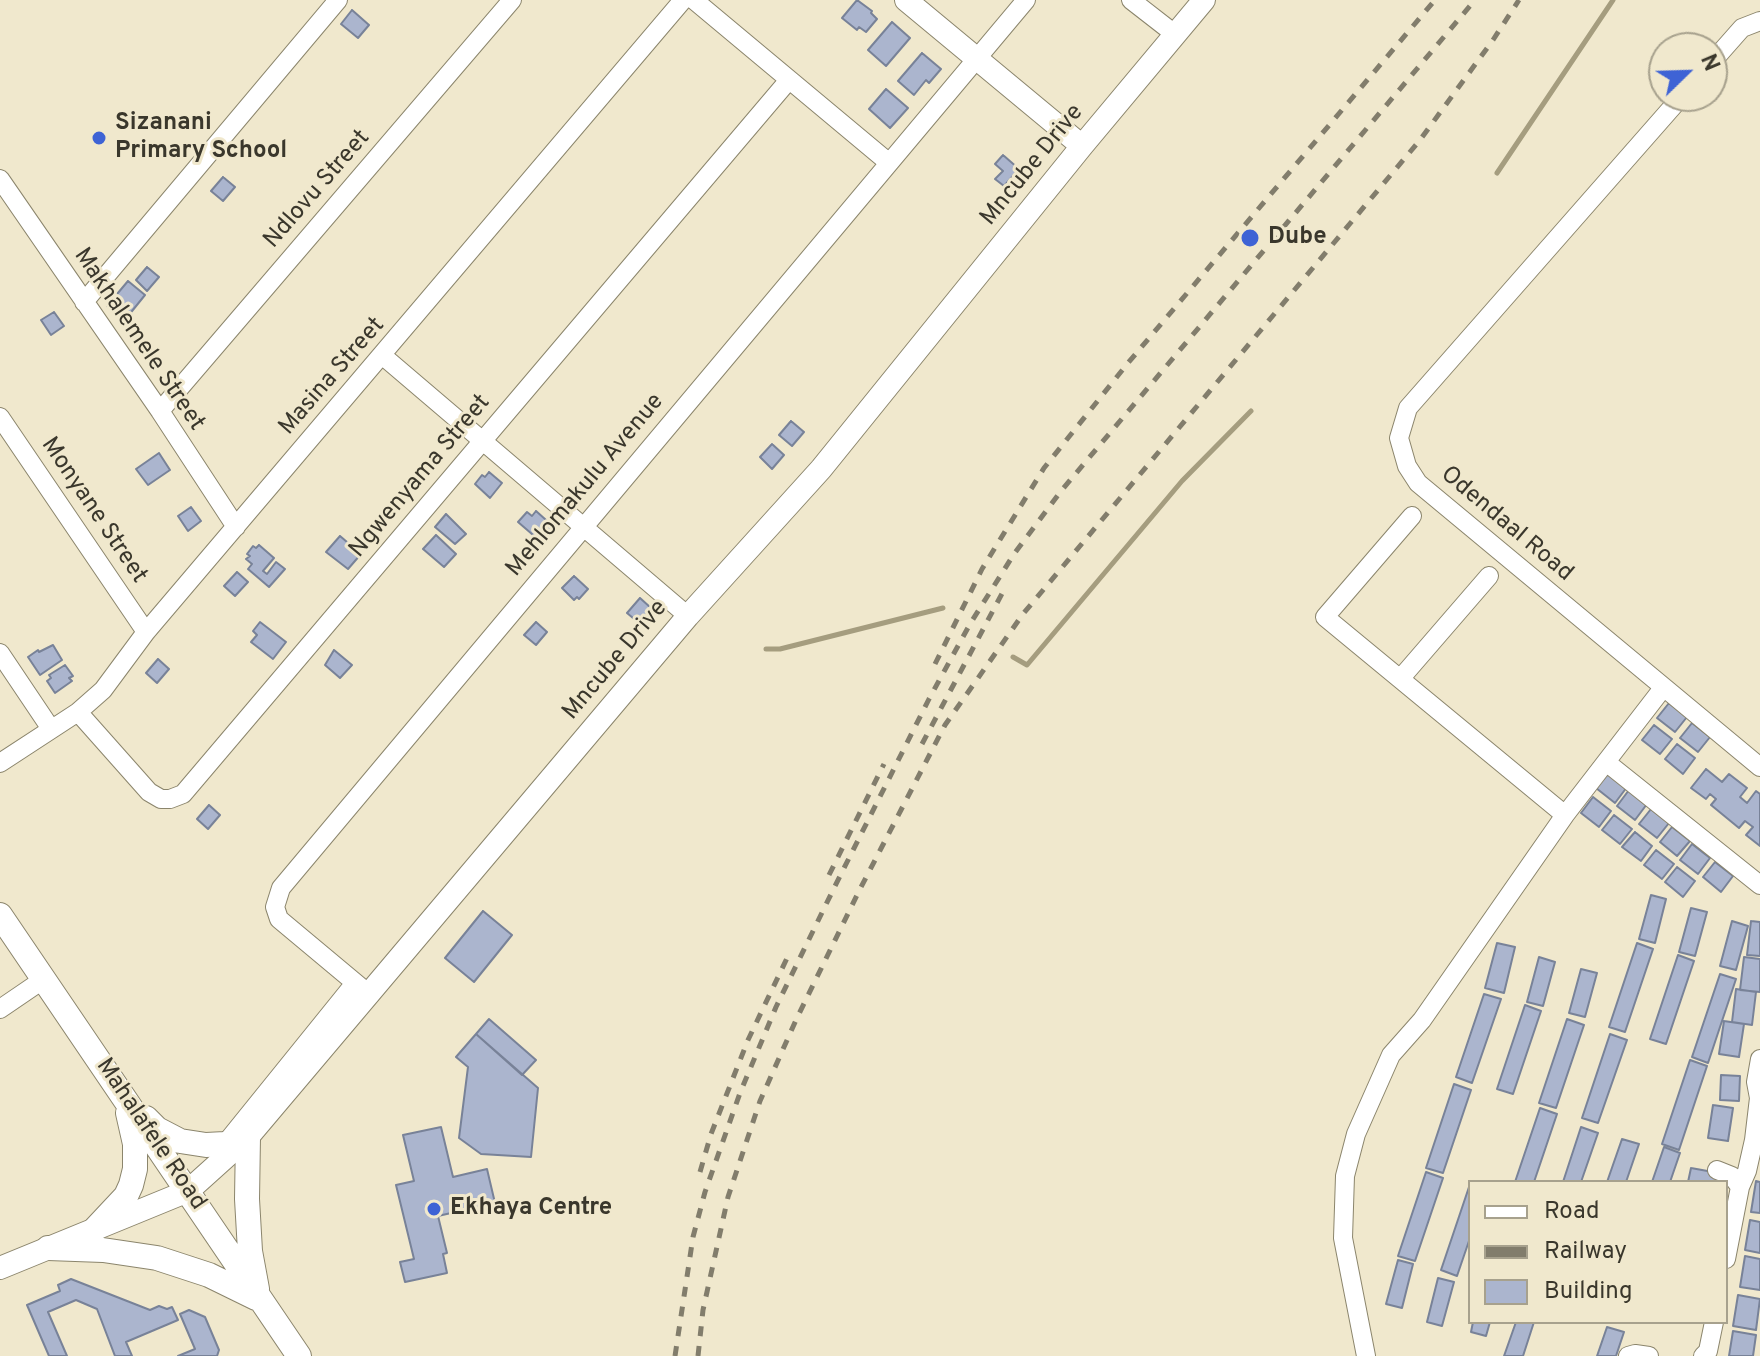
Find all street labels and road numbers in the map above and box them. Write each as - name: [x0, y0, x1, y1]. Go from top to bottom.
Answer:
- street label: Mncube Drive: [975, 100, 1091, 232]
- street label: Ndlovu Street: [259, 125, 377, 255]
- street label: Makhalemele Street: [66, 243, 210, 437]
- street label: Masina Street: [274, 312, 392, 442]
- street label: Mehlomakulu Avenue: [501, 389, 671, 583]
- street label: Ngwenyama Street: [344, 390, 498, 564]
- street label: Monyane Street: [34, 433, 152, 589]
- street label: Odendaal Road: [1434, 461, 1578, 589]
- street label: Mncube Drive: [558, 595, 674, 727]
- street label: Mahalafele Road: [89, 1054, 211, 1216]

